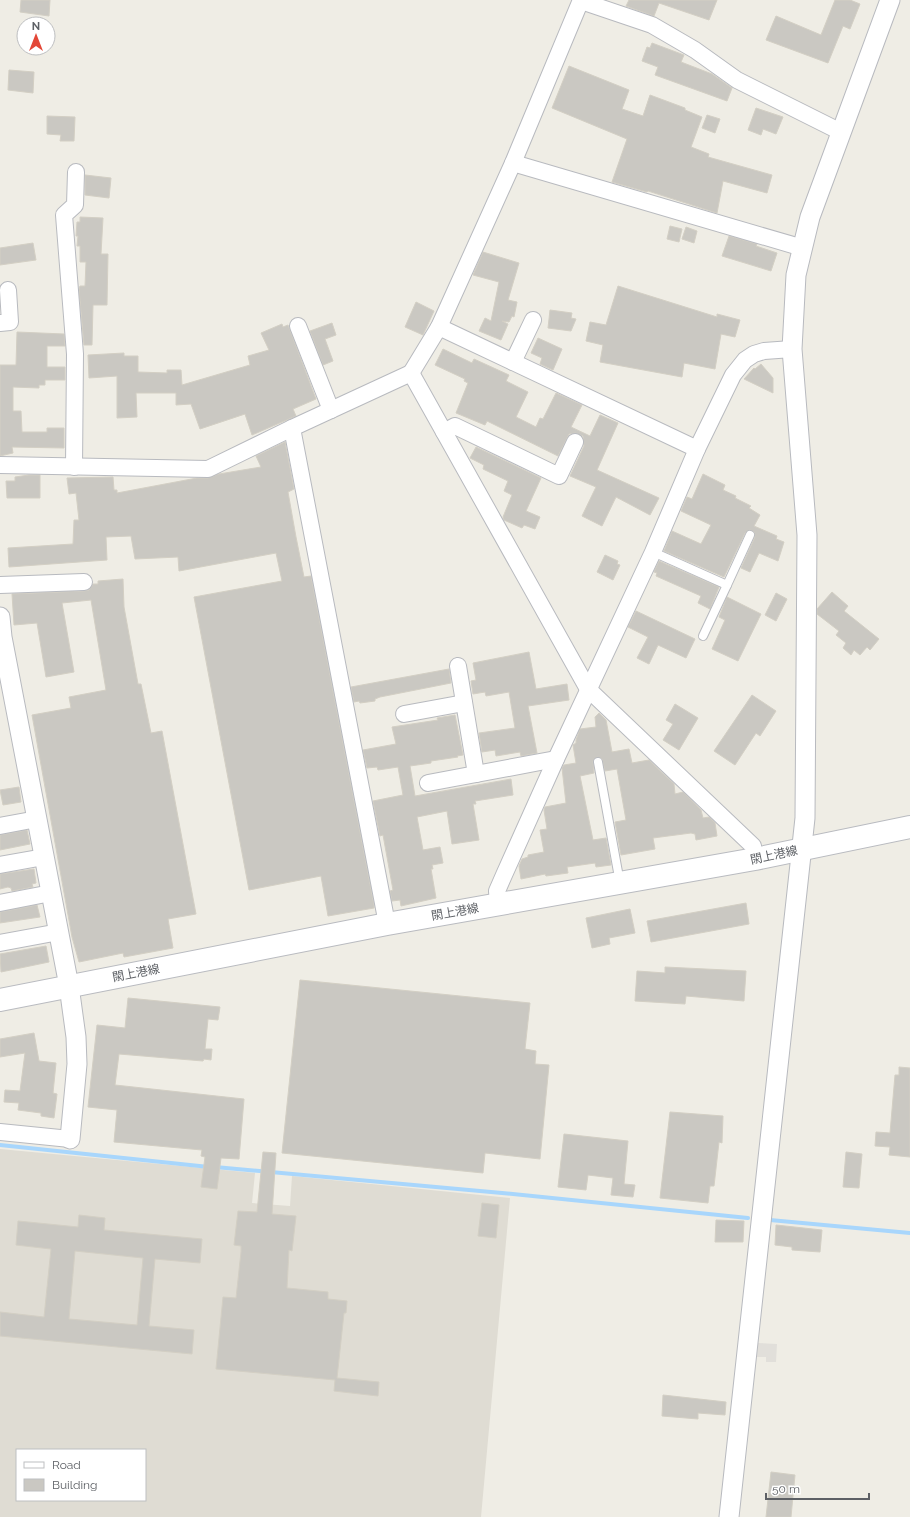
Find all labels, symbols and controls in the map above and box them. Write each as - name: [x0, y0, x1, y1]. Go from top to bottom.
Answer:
- north arrow: [16, 16, 56, 56]
- text: N: [32, 20, 40, 33]
- street label: 閖上港線: [749, 843, 799, 867]
- street label: 閖上港線: [430, 901, 480, 923]
- street label: 閖上港線: [111, 962, 161, 984]
- legend: [16, 1449, 146, 1501]
- text: Road: [52, 1458, 81, 1472]
- scale bar: [766, 1475, 869, 1501]
- text: Building: [52, 1478, 98, 1492]
- text: 50 m: [772, 1482, 800, 1496]

